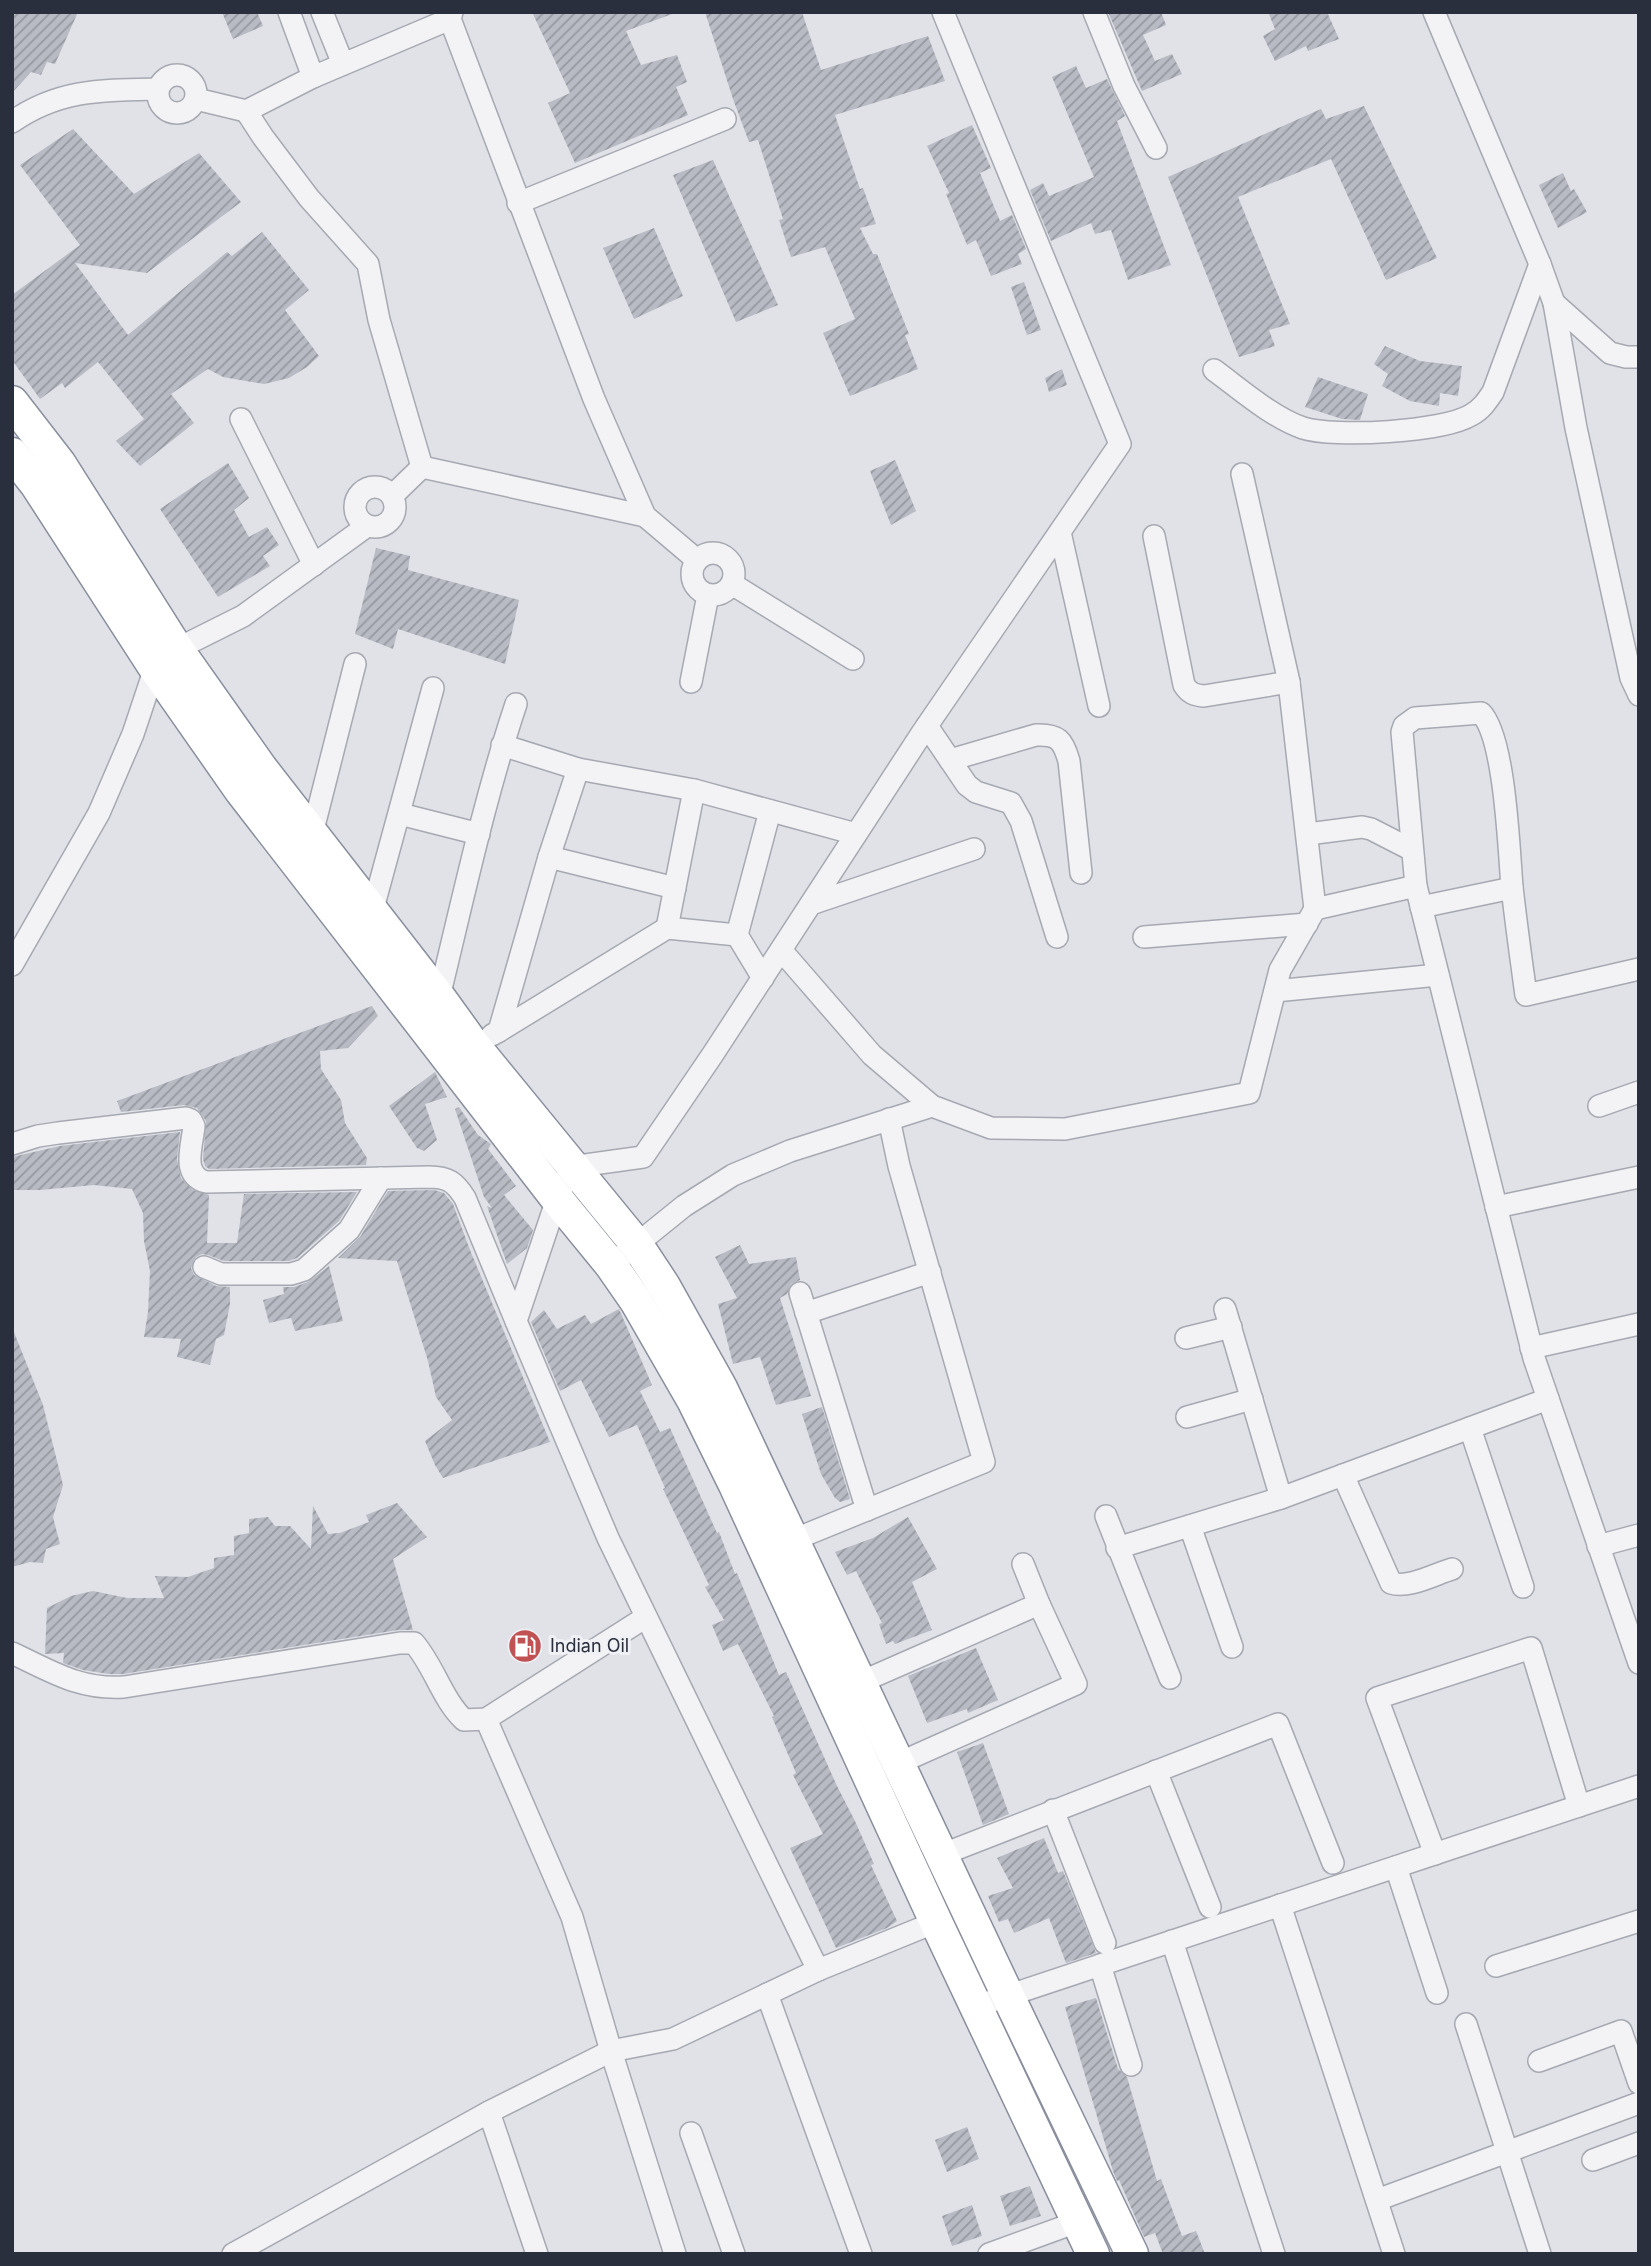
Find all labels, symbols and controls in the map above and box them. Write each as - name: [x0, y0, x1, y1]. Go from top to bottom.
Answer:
- fuel station icon: Indian Oil: [506, 1627, 544, 1665]
- place label: Indian Oil: [550, 1635, 629, 1656]

